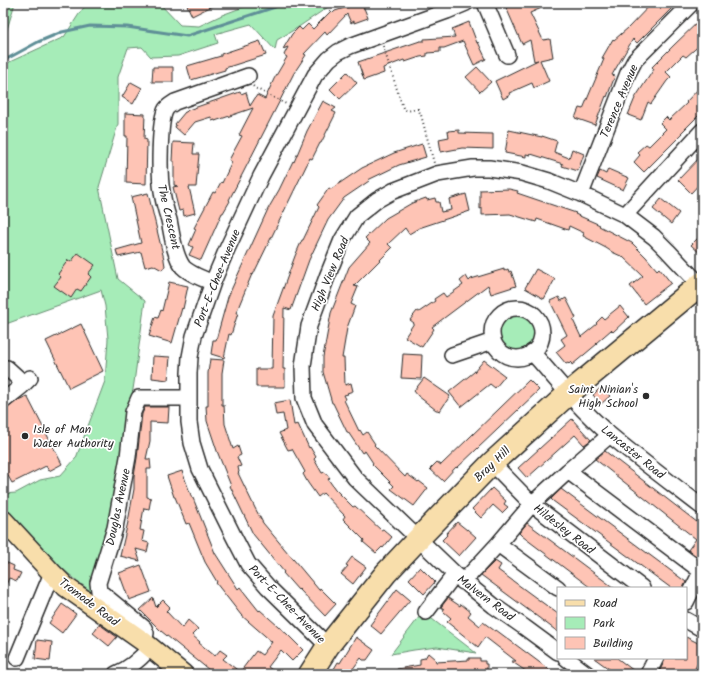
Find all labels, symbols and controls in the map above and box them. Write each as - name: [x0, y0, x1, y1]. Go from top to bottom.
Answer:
- street label: Terence Avenue: [595, 61, 644, 141]
- street label: The Crescent: [152, 183, 185, 252]
- street label: Port-E-Chee-Avenue: [189, 226, 246, 330]
- street label: High View Road: [306, 233, 355, 314]
- place label: Saint Ninian's High School: [568, 380, 638, 413]
- marker: Saint Ninian's High School: [641, 391, 651, 401]
- place label: Isle of Man Water Authority: [33, 420, 114, 453]
- street label: Lancaster Road: [597, 421, 670, 485]
- marker: Isle of Man Water Authority: [20, 431, 30, 441]
- street label: Bray Hill: [470, 442, 515, 487]
- street label: Douglas Avenue: [101, 466, 136, 547]
- street label: Hildesley Road: [529, 499, 599, 560]
- street label: Port-E-Chee-Avenue: [244, 560, 330, 649]
- street label: Malvern Road: [453, 570, 519, 627]
- street label: Tromode Road: [55, 573, 124, 632]
- legend: [557, 587, 687, 659]
- text: Road: [593, 594, 618, 613]
- text: Park: [593, 614, 615, 633]
- text: Building: [593, 634, 633, 653]

